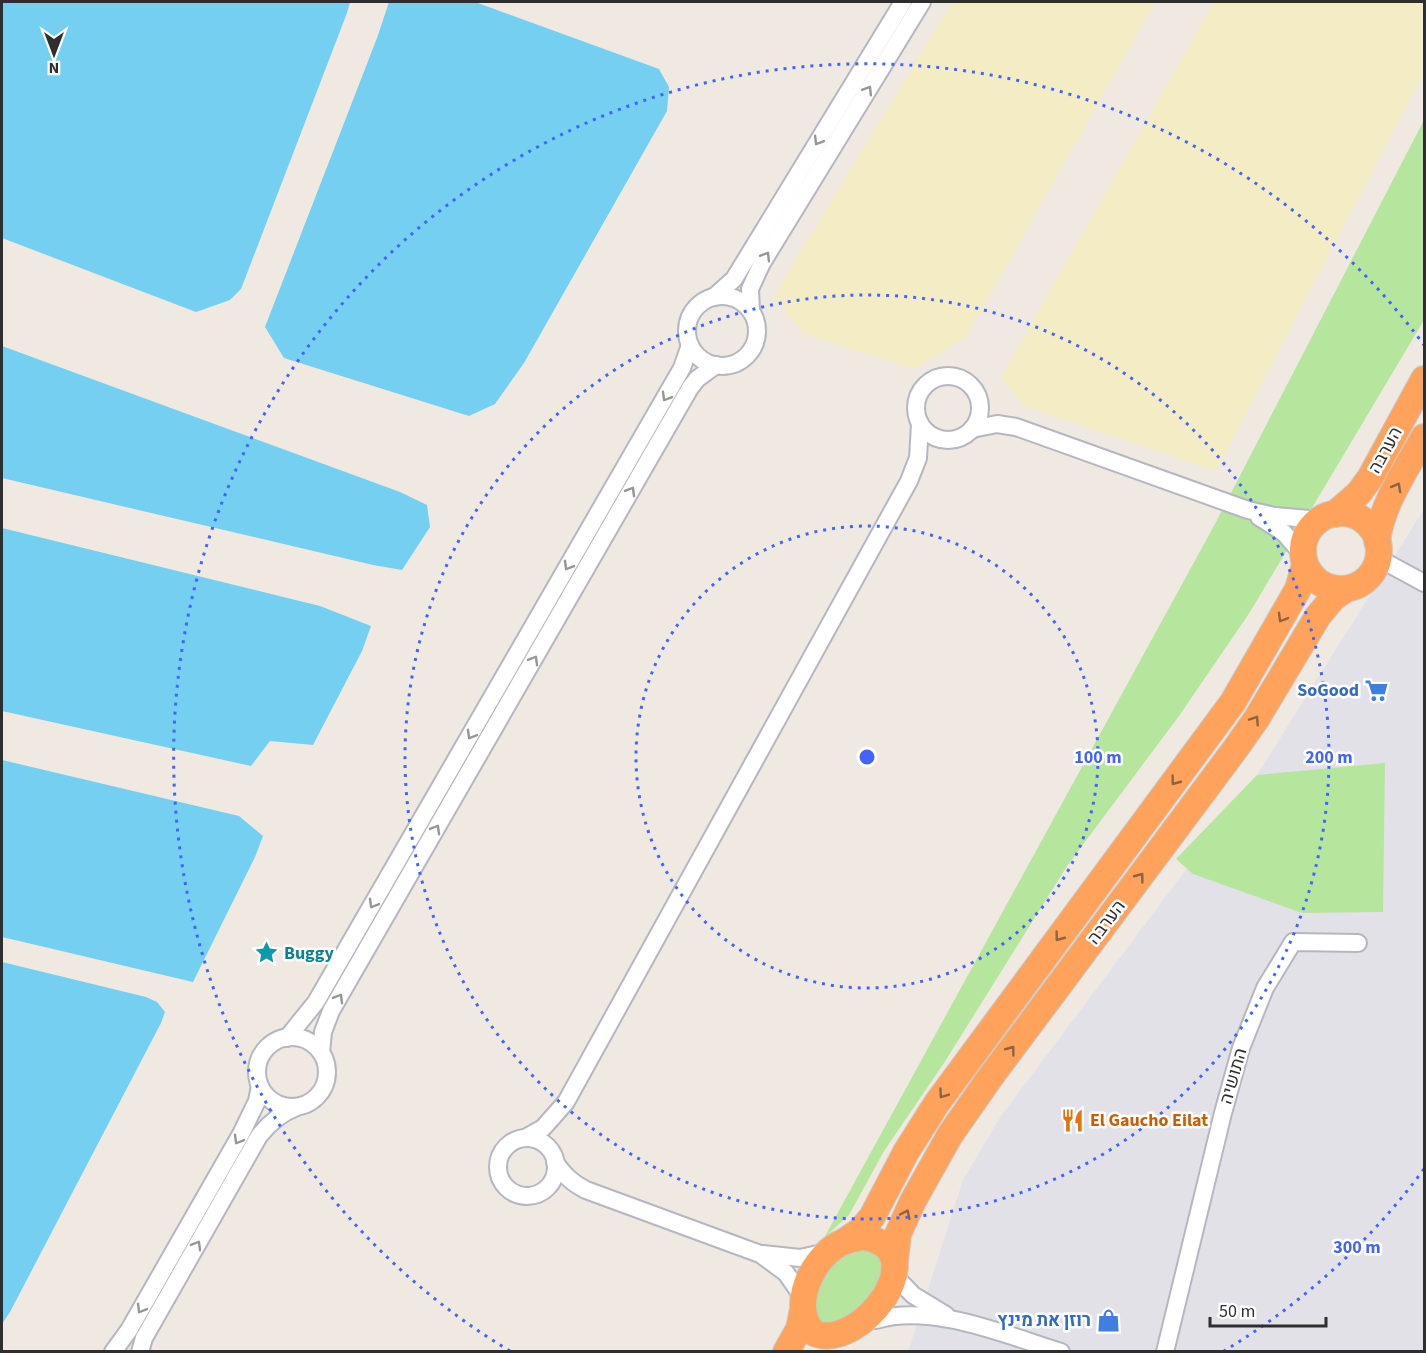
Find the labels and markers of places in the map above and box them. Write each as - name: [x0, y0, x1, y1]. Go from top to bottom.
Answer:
- supermarket icon: SoGood: [1364, 677, 1390, 703]
- place label: SoGood: [1297, 678, 1359, 703]
- centre of rings: [857, 747, 877, 767]
- place icon: Buggy: [253, 940, 279, 966]
- place label: Buggy: [284, 941, 334, 966]
- restaurant icon: El Gaucho Eilat: [1059, 1107, 1085, 1133]
- place label: El Gaucho Eilat: [1090, 1108, 1208, 1133]
- shop icon: רוזן את מינץ: [1096, 1307, 1122, 1333]
- place label: רוזן את מינץ: [997, 1308, 1091, 1333]

